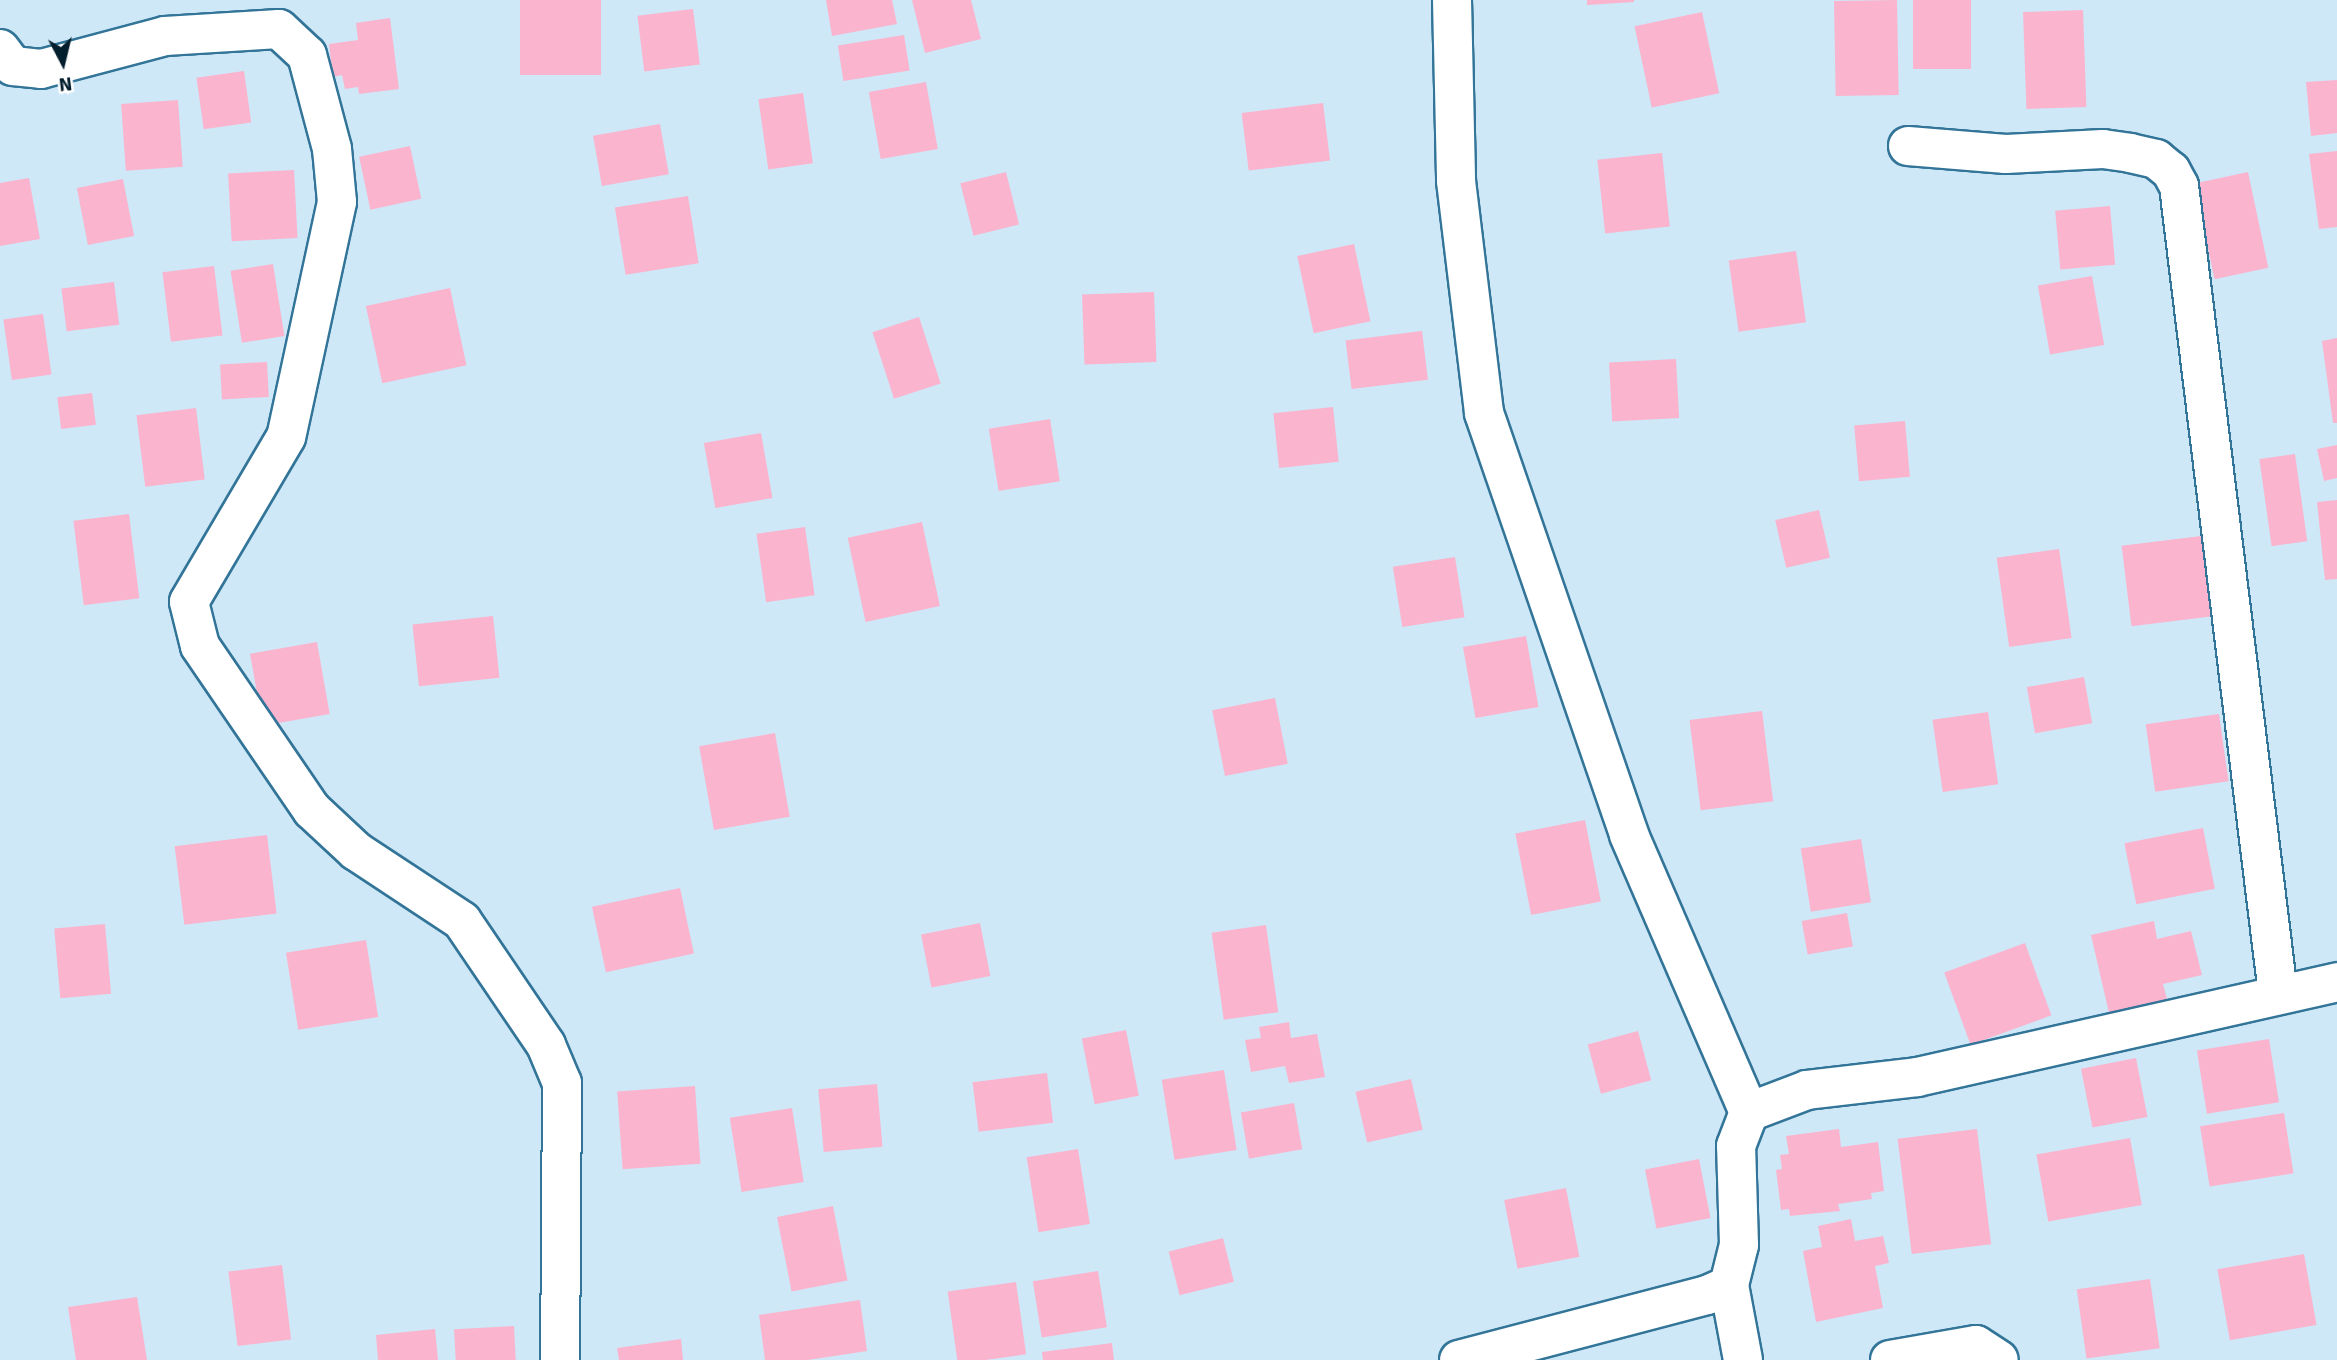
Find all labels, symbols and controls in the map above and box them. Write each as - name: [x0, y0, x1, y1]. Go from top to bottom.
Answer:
- north arrow: [28, 28, 98, 98]
- text: N: [58, 71, 74, 97]

